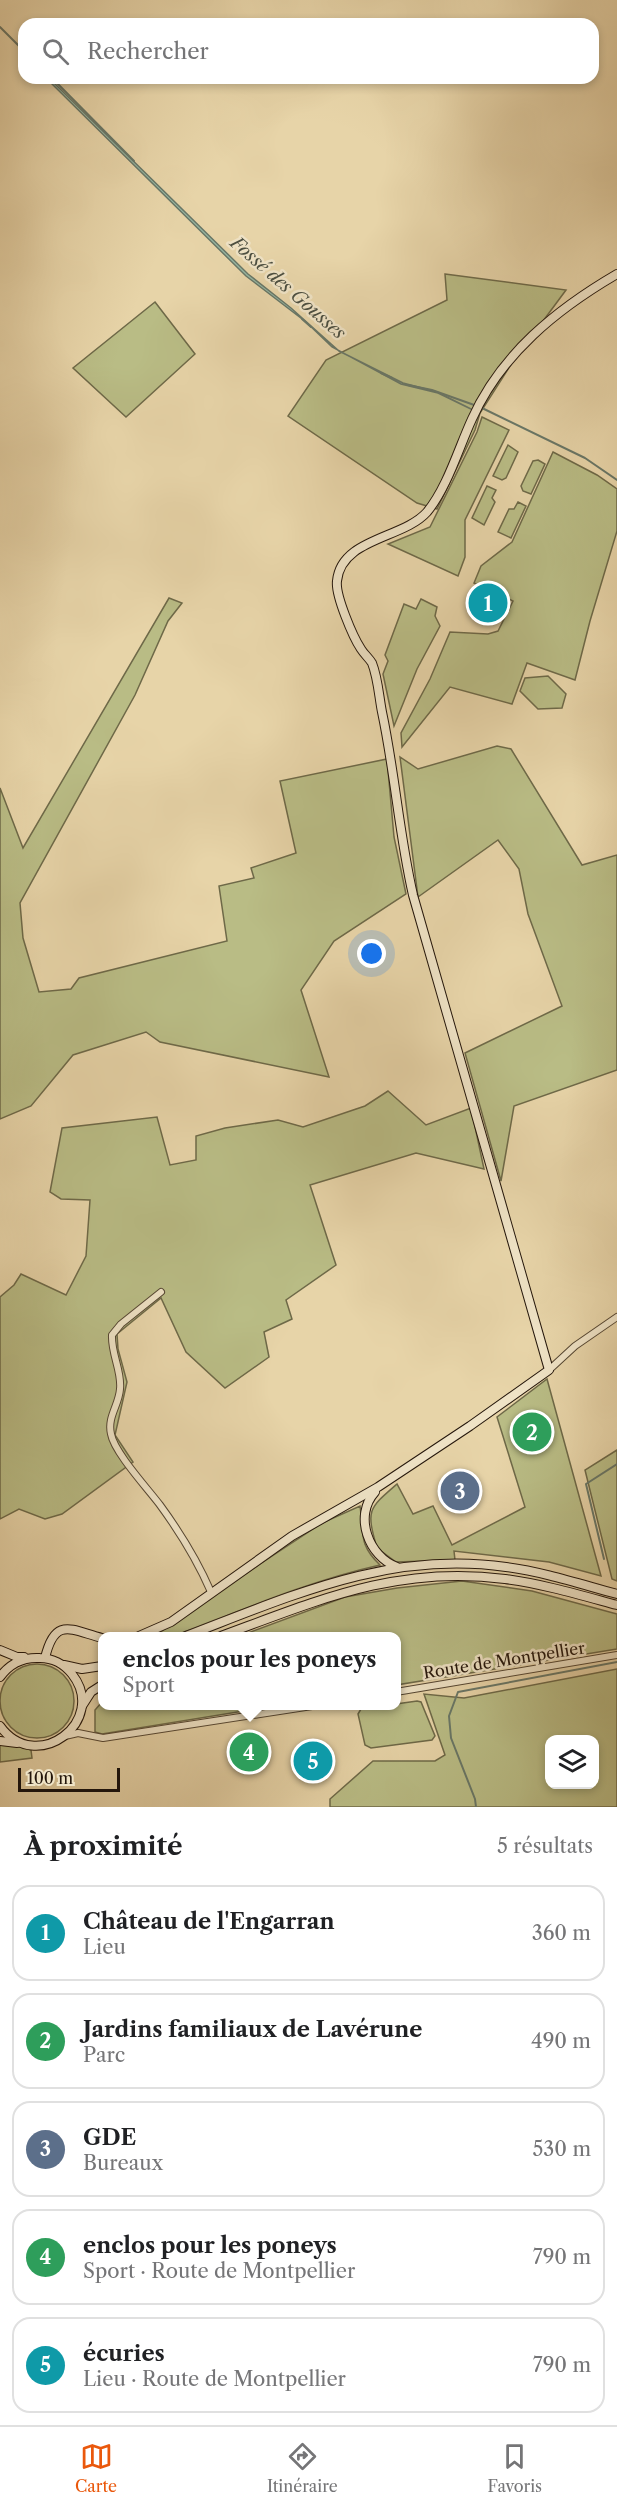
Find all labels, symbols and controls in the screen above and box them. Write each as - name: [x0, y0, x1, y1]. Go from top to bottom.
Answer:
- search box: [18, 18, 599, 84]
- icon: search: [39, 35, 72, 68]
- text: Rechercher: [87, 38, 209, 65]
- water label: Fossé des Gousses: [224, 231, 350, 344]
- pin: 1: [468, 580, 508, 626]
- your location: [357, 939, 386, 968]
- pin: 2: [512, 1410, 552, 1454]
- pin: 3: [440, 1468, 480, 1514]
- popup: [98, 1632, 401, 1710]
- street label: Route de Montpellier: [422, 1637, 586, 1683]
- text: enclos pour les poneys: [123, 1646, 376, 1673]
- text: Sport: [123, 1673, 175, 1697]
- pin: 4: [230, 1730, 268, 1774]
- map controls: [545, 1735, 599, 1789]
- button: layers: [545, 1735, 599, 1789]
- pin: 5: [294, 1738, 332, 1784]
- scale bar: [18, 1765, 120, 1792]
- text: 100 m: [27, 1768, 73, 1788]
- text: À proximité: [24, 1830, 183, 1862]
- text: 5 résultats: [497, 1834, 593, 1858]
- text: Château de l'Engarran: [83, 1908, 335, 1935]
- text: 1: [41, 1921, 50, 1945]
- text: 360 m: [532, 1921, 591, 1945]
- text: Lieu: [83, 1935, 126, 1959]
- text: Jardins familiaux de Lavérune: [83, 2016, 423, 2043]
- text: 2: [40, 2029, 51, 2053]
- text: 490 m: [531, 2029, 591, 2053]
- text: Parc: [83, 2043, 125, 2067]
- text: GDE: [83, 2124, 136, 2151]
- text: 3: [40, 2137, 51, 2161]
- text: 530 m: [533, 2137, 591, 2161]
- text: Bureaux: [83, 2151, 163, 2175]
- text: enclos pour les poneys: [83, 2232, 337, 2259]
- text: 4: [40, 2245, 51, 2269]
- text: 790 m: [533, 2245, 591, 2269]
- text: Sport · Route de Montpellier: [83, 2259, 355, 2283]
- text: écuries: [83, 2340, 165, 2367]
- text: 5: [40, 2353, 51, 2377]
- text: 790 m: [533, 2353, 591, 2377]
- text: Lieu · Route de Montpellier: [83, 2367, 346, 2391]
- tab: Carte: [75, 2440, 117, 2496]
- tab: Itinéraire: [267, 2440, 338, 2496]
- tab: Favoris: [488, 2440, 542, 2496]

